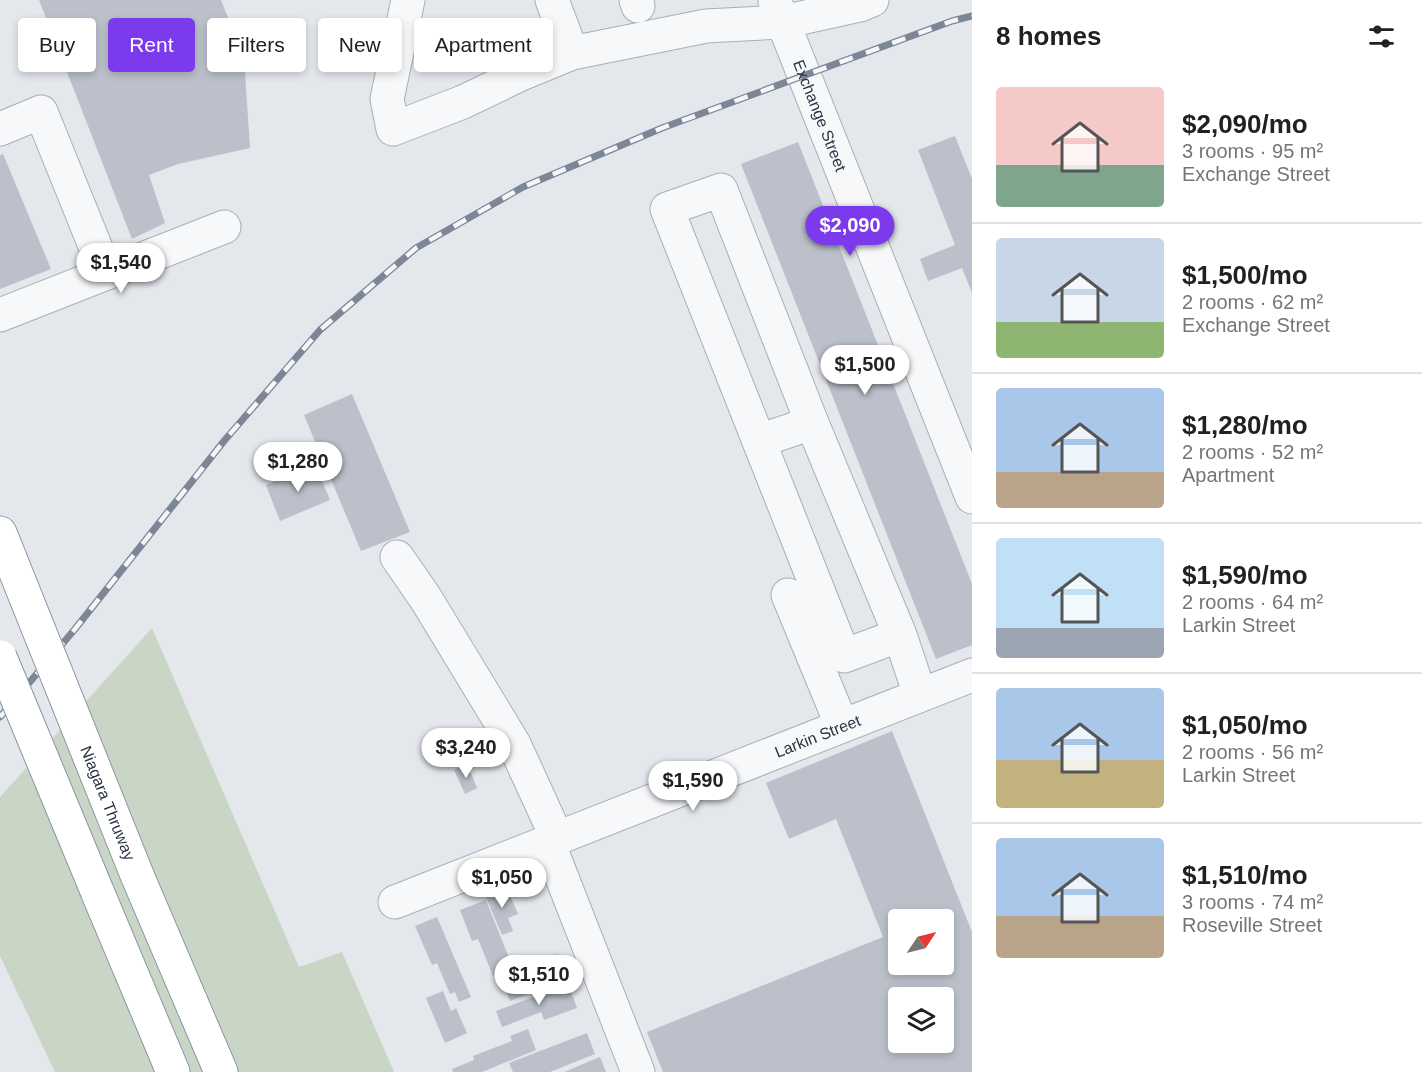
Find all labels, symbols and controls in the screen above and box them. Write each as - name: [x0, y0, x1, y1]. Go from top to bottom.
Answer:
- chip: Buy: [18, 18, 96, 72]
- chip: Rent: [108, 18, 195, 72]
- chip: Filters: [207, 18, 306, 72]
- chip: New: [318, 18, 402, 72]
- chip: Apartment: [414, 18, 553, 72]
- icon: filters: [1365, 20, 1398, 53]
- text: 8 homes: [996, 21, 1102, 51]
- street label: Exchange Street: [790, 57, 850, 174]
- text: $2,090/mo: [1182, 109, 1308, 139]
- icon: home: [1044, 111, 1116, 183]
- text: 3 rooms · 95 m²: [1182, 140, 1323, 162]
- text: Exchange Street: [1182, 163, 1330, 185]
- pin: $2,090: [801, 206, 899, 257]
- text: $2,090: [819, 214, 881, 236]
- pin: $1,540: [72, 243, 170, 294]
- text: $1,540: [90, 251, 152, 273]
- text: $1,500/mo: [1182, 260, 1308, 290]
- icon: home: [1044, 262, 1116, 334]
- text: 2 rooms · 62 m²: [1182, 291, 1323, 313]
- text: Exchange Street: [1182, 314, 1330, 336]
- pin: $1,500: [816, 345, 914, 396]
- text: $1,500: [834, 353, 896, 375]
- text: $1,280/mo: [1182, 410, 1308, 440]
- icon: home: [1044, 412, 1116, 484]
- text: 2 rooms · 52 m²: [1182, 441, 1323, 463]
- pin: $1,280: [249, 442, 347, 493]
- text: $1,280: [267, 450, 329, 472]
- text: Apartment: [1182, 464, 1274, 486]
- text: $1,590/mo: [1182, 560, 1308, 590]
- icon: home: [1044, 562, 1116, 634]
- text: 2 rooms · 64 m²: [1182, 591, 1323, 613]
- text: Larkin Street: [1182, 614, 1295, 636]
- text: $1,050/mo: [1182, 710, 1308, 740]
- street label: Larkin Street: [772, 711, 863, 760]
- icon: home: [1044, 712, 1116, 784]
- pin: $3,240: [417, 728, 515, 779]
- text: $3,240: [435, 736, 497, 758]
- text: 2 rooms · 56 m²: [1182, 741, 1323, 763]
- street label: Niagara Thruway: [78, 743, 139, 863]
- pin: $1,590: [644, 761, 742, 812]
- text: Larkin Street: [1182, 764, 1295, 786]
- text: $1,590: [662, 769, 724, 791]
- pin: $1,050: [453, 858, 551, 909]
- text: $1,510/mo: [1182, 860, 1308, 890]
- icon: home: [1044, 862, 1116, 934]
- text: $1,050: [471, 866, 533, 888]
- text: 3 rooms · 74 m²: [1182, 891, 1323, 913]
- north arrow: [888, 909, 954, 975]
- map controls: [888, 909, 954, 1053]
- text: Roseville Street: [1182, 914, 1322, 936]
- pin: $1,510: [490, 955, 588, 1006]
- text: $1,510: [508, 963, 570, 985]
- button: layers: [888, 987, 954, 1053]

